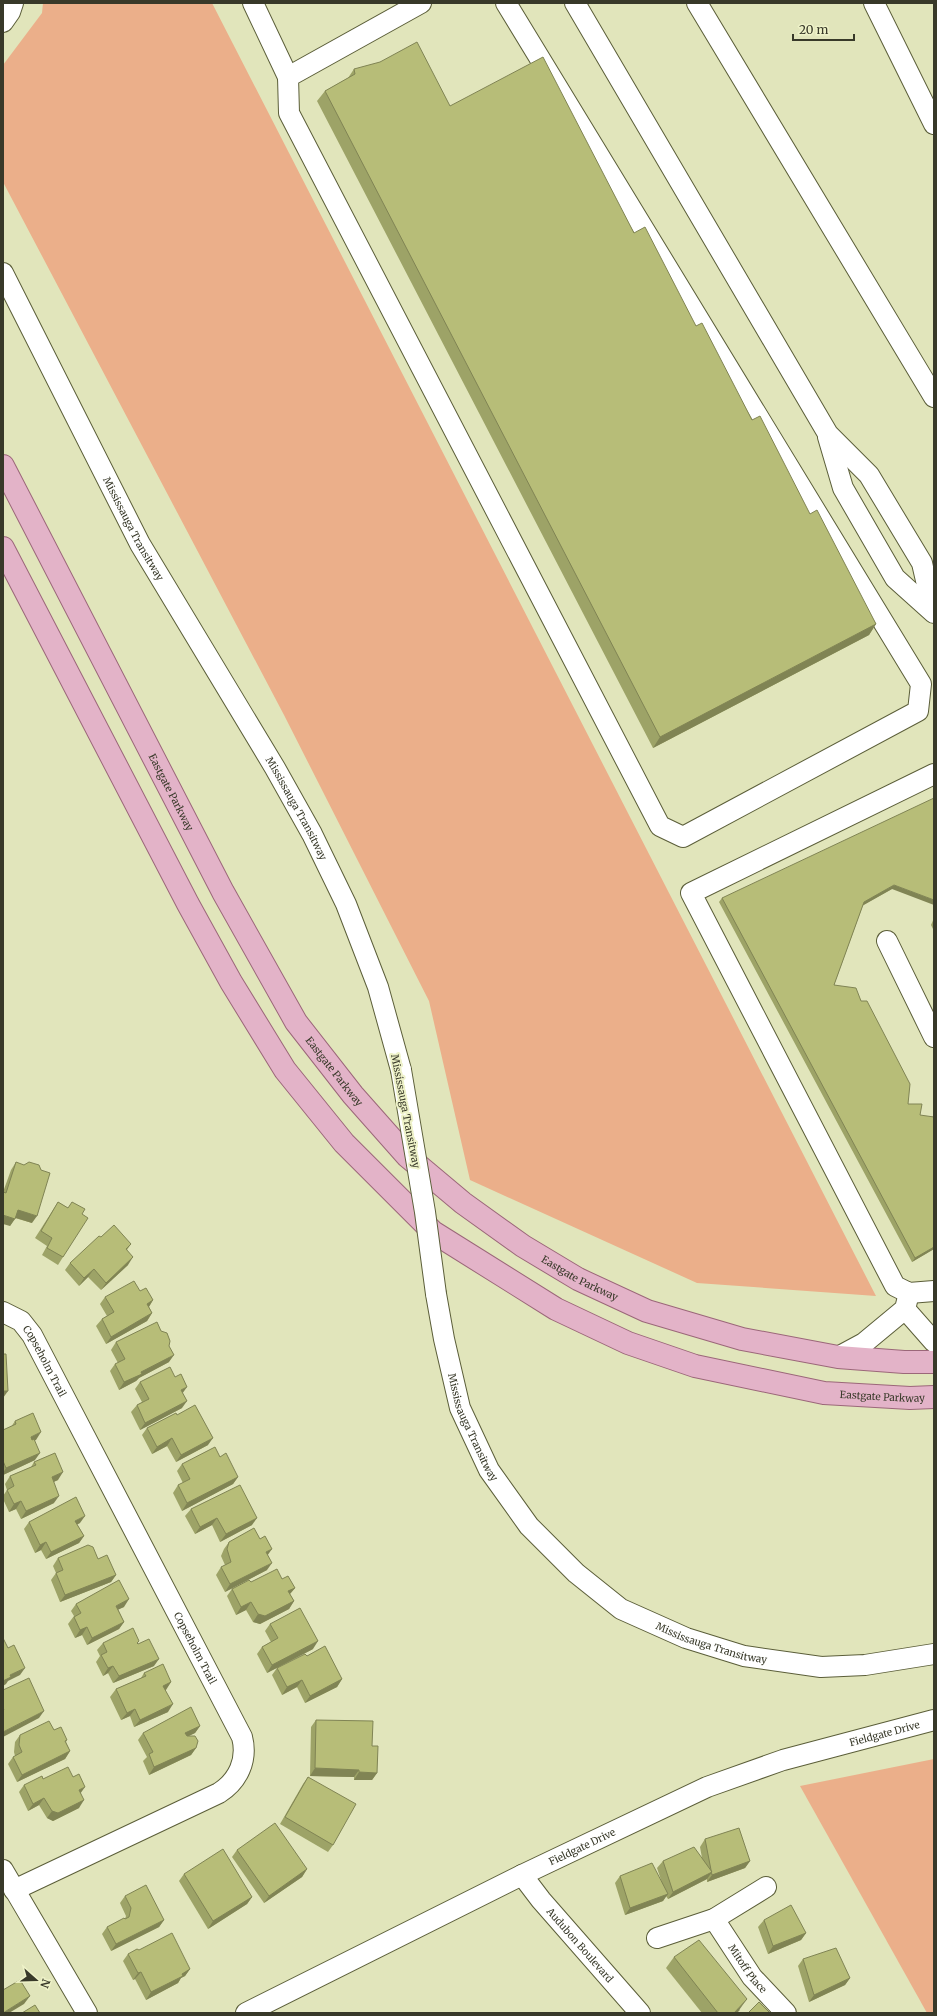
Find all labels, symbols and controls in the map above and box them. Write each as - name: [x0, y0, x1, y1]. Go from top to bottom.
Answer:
- scale bar: [793, 16, 854, 42]
- text: 20 m: [799, 22, 828, 37]
- street label: Mississauga Transitway: [100, 475, 167, 583]
- street label: Eastgate Parkway: [146, 752, 196, 833]
- street label: Mississauga Transitway: [263, 754, 330, 863]
- street label: Eastgate Parkway: [303, 1034, 366, 1109]
- street label: Mississauga Transitway: [388, 1053, 423, 1169]
- street label: Eastgate Parkway: [539, 1253, 620, 1304]
- street label: Copseholm Trail: [20, 1323, 69, 1399]
- street label: Mississauga Transitway: [445, 1372, 501, 1484]
- street label: Eastgate Parkway: [839, 1388, 925, 1405]
- street label: Copseholm Trail: [171, 1610, 219, 1686]
- street label: Mississauga Transitway: [654, 1619, 768, 1666]
- street label: Fieldgate Drive: [848, 1718, 921, 1749]
- street label: Fieldgate Drive: [547, 1826, 618, 1868]
- street label: Audubon Boulevard: [543, 1904, 616, 1985]
- street label: Mitoff Place: [725, 1942, 770, 1996]
- north arrow: [16, 1960, 56, 2000]
- text: N: [37, 1977, 53, 1990]

